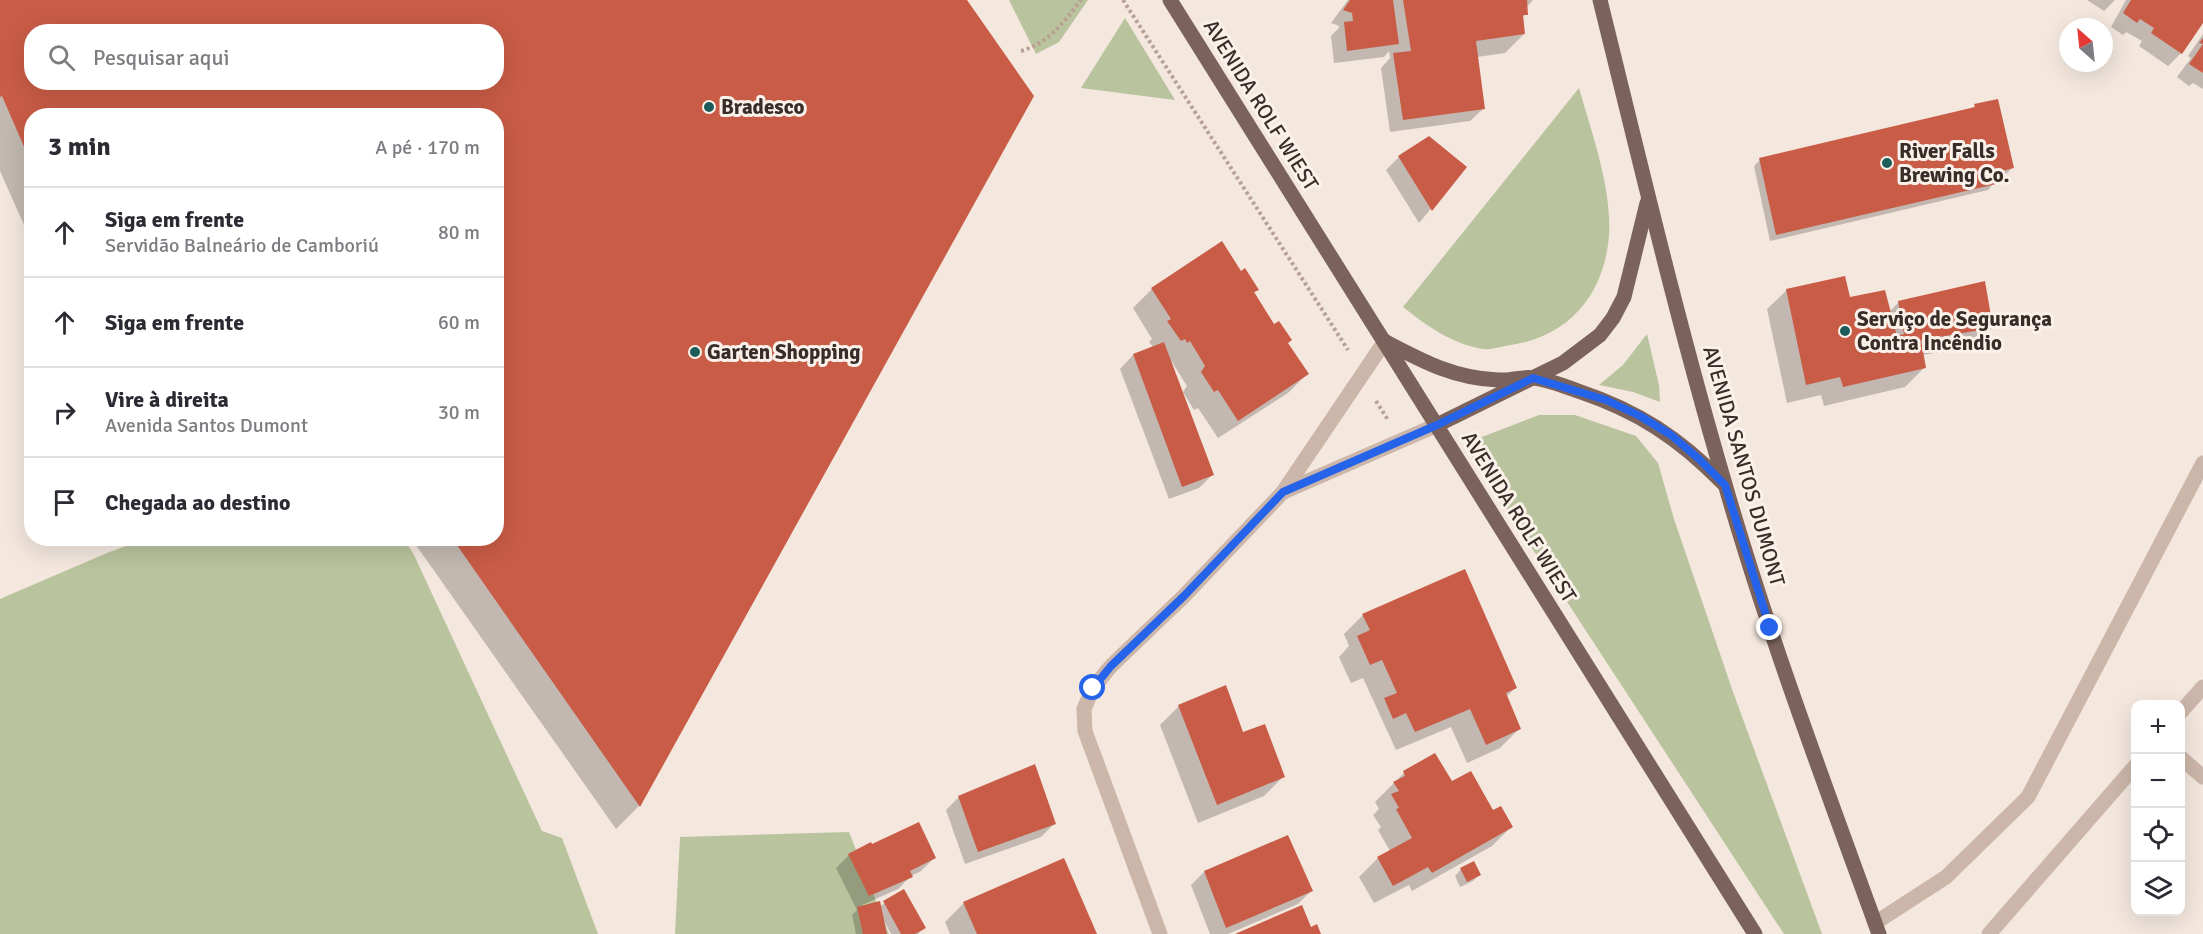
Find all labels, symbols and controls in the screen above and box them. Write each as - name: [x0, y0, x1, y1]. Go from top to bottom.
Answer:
- street label: AVENIDA ROLF WIEST: [1198, 15, 1324, 196]
- north arrow: [2059, 18, 2113, 72]
- search box: [24, 24, 504, 90]
- icon: search: [45, 41, 78, 74]
- text: Pesquisar aqui: [93, 44, 229, 71]
- place label: Bradesco: [721, 94, 804, 120]
- marker: Bradesco: [702, 100, 716, 114]
- text: 3 min: [48, 131, 111, 163]
- text: A pé · 170 m: [375, 135, 480, 160]
- place label: River Falls Brewing Co.: [1899, 138, 2009, 188]
- marker: River Falls Brewing Co.: [1880, 156, 1894, 170]
- text: Siga em frente: [105, 206, 244, 233]
- icon: ahead: [48, 216, 81, 249]
- text: 80 m: [438, 220, 480, 245]
- text: Servidão Balneário de Camboriú: [105, 233, 379, 258]
- icon: ahead: [48, 306, 81, 339]
- place label: Serviço de Segurança Contra Incêndio: [1857, 306, 2052, 356]
- text: Siga em frente: [105, 309, 244, 336]
- text: 60 m: [438, 310, 480, 335]
- marker: Serviço de Segurança Contra Incêndio: [1838, 324, 1852, 338]
- place label: Garten Shopping: [707, 339, 861, 365]
- street label: AVENIDA SANTOS DUMONT: [1697, 343, 1791, 590]
- marker: Garten Shopping: [688, 345, 702, 359]
- text: Vire à direita: [105, 386, 229, 413]
- icon: right: [48, 396, 81, 429]
- text: 30 m: [438, 400, 480, 425]
- text: Avenida Santos Dumont: [105, 413, 308, 438]
- street label: AVENIDA ROLF WIEST: [1456, 427, 1582, 608]
- icon: arrive: [48, 486, 81, 519]
- text: Chegada ao destino: [105, 489, 291, 516]
- route end: [1756, 614, 1782, 640]
- route start: [1079, 674, 1105, 700]
- map controls: [2131, 700, 2185, 916]
- button: +: [2131, 700, 2185, 754]
- button: −: [2131, 754, 2185, 808]
- button: locate: [2131, 808, 2185, 862]
- button: layers: [2131, 862, 2185, 916]

